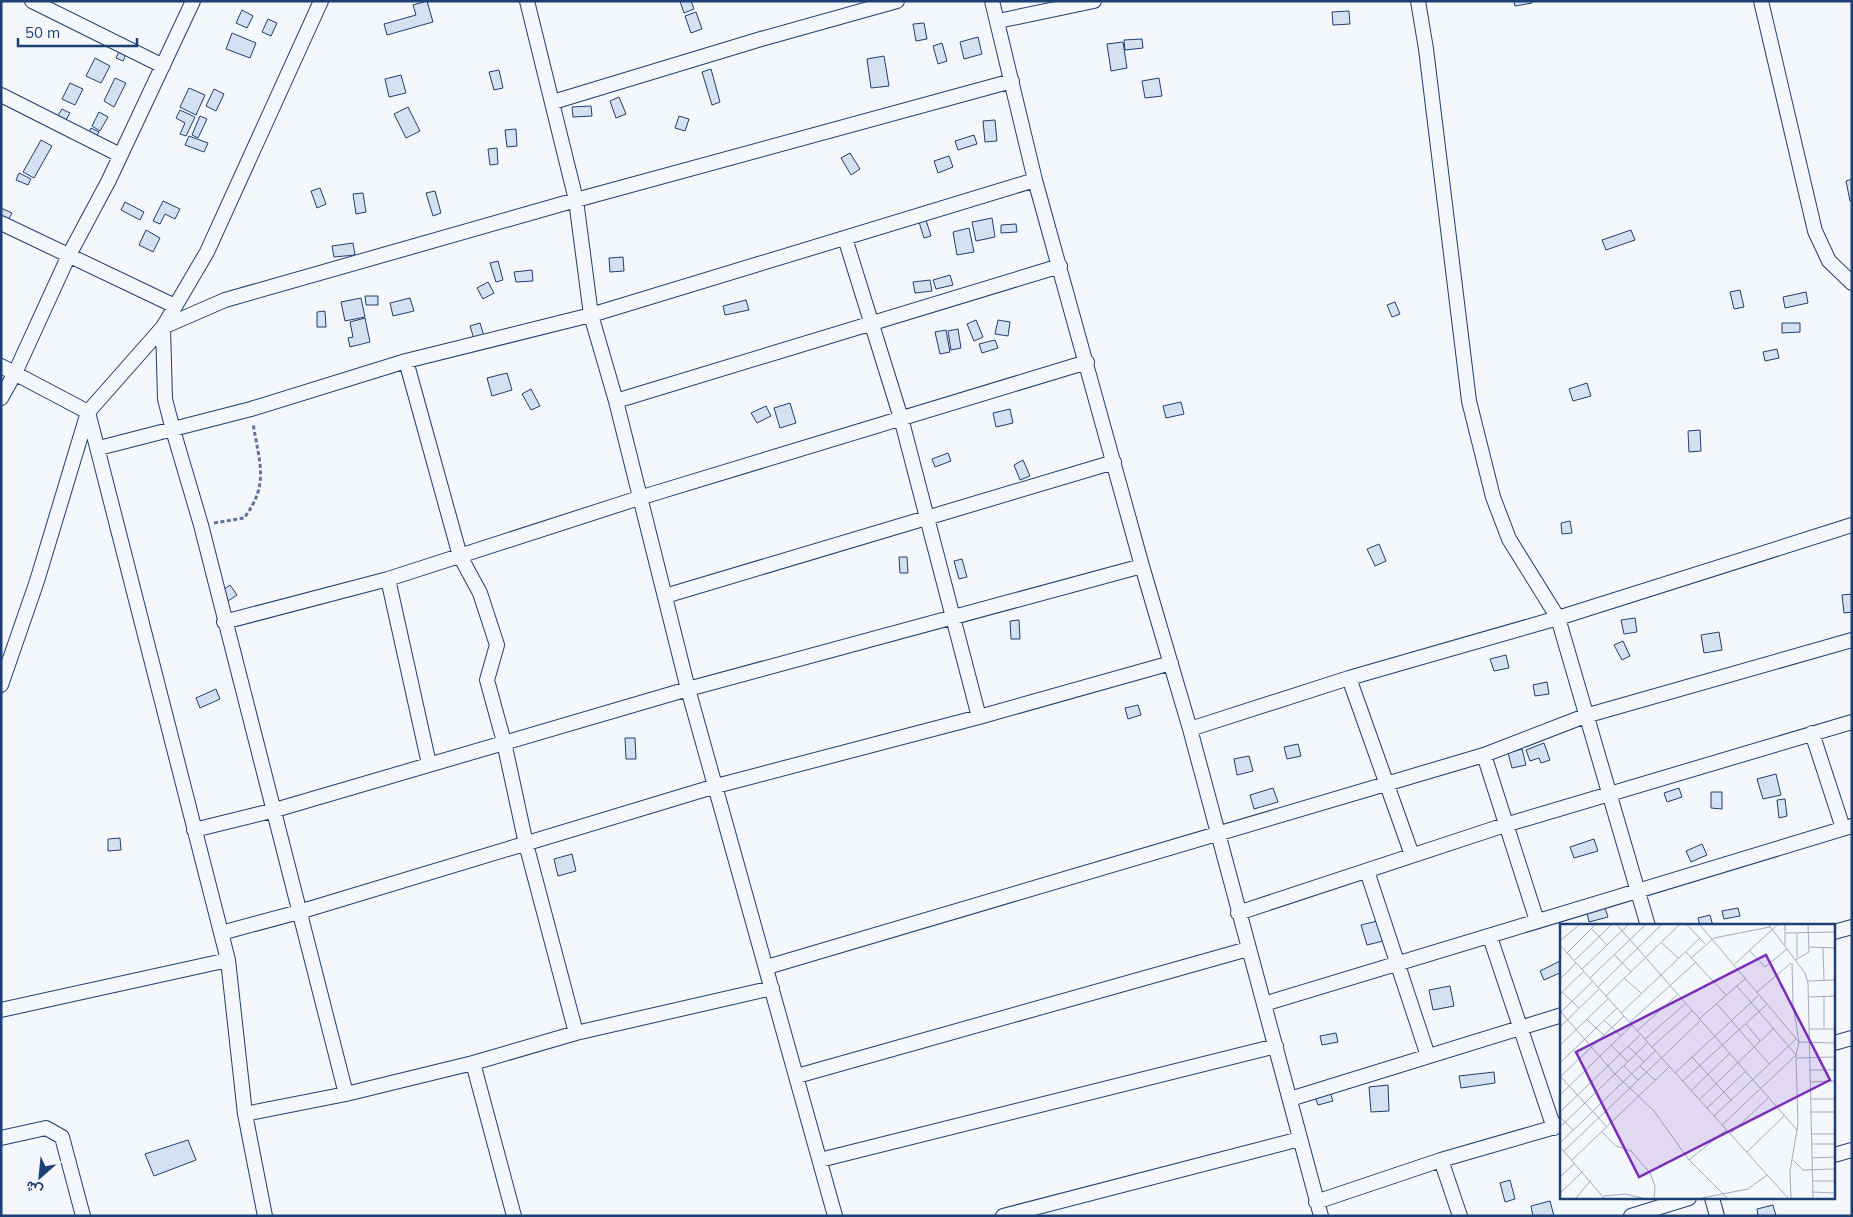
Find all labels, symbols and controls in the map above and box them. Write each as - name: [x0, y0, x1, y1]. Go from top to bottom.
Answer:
- scale bar: [18, 15, 136, 47]
- text: 50 m: [25, 23, 60, 42]
- inset map: [1560, 924, 1836, 1200]
- north arrow: [15, 1152, 65, 1202]
- text: ش: [22, 1177, 46, 1200]

